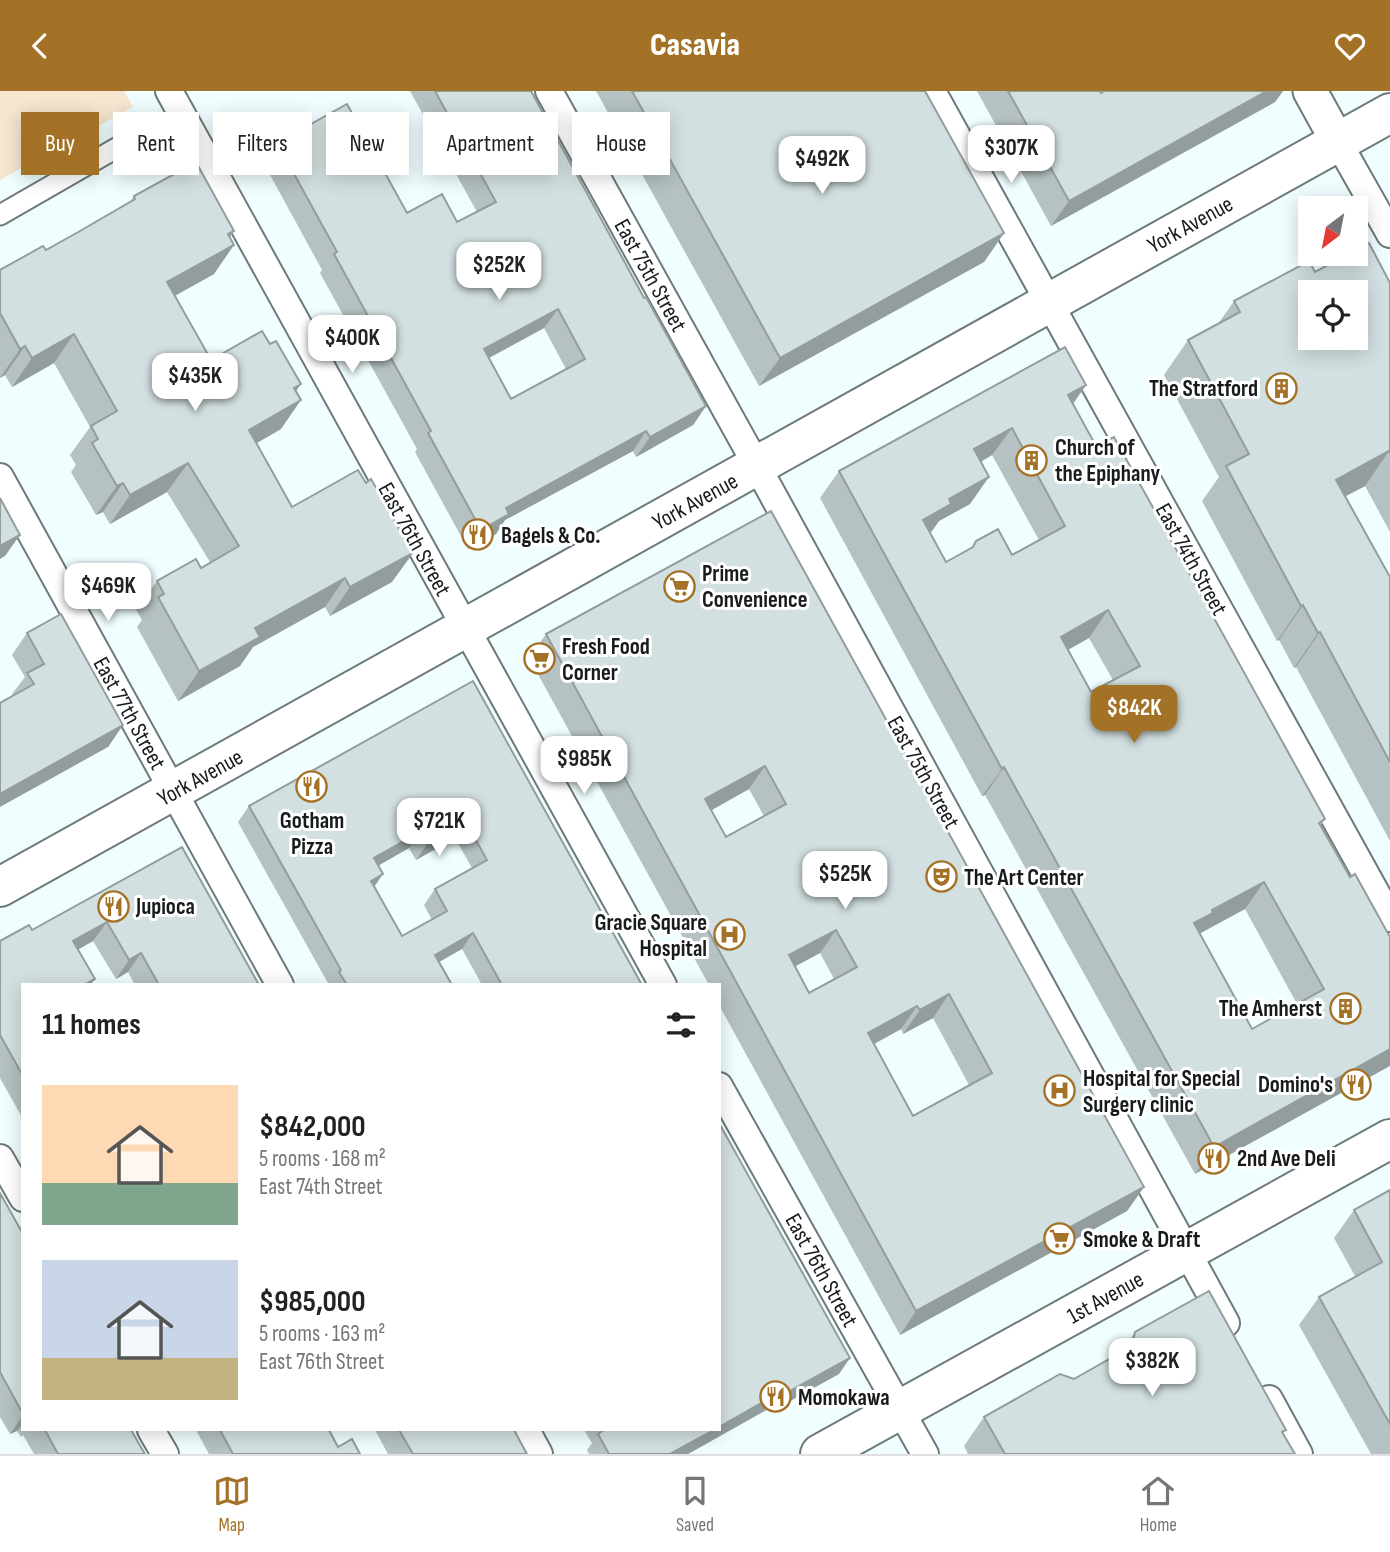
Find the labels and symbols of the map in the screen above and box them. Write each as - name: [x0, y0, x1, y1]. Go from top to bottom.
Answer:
- pin: $307K: [962, 125, 1060, 185]
- pin: $492K: [773, 137, 871, 196]
- street label: York Avenue: [1143, 190, 1238, 260]
- north arrow: [1298, 196, 1368, 266]
- street label: East 75th Street: [608, 214, 693, 337]
- pin: $252K: [450, 243, 548, 302]
- pin: $400K: [303, 315, 401, 375]
- pin: $435K: [146, 353, 244, 413]
- building icon: The Stratford: [1264, 371, 1298, 405]
- place label: The Stratford: [1149, 375, 1258, 403]
- place label: Church of the Epiphany: [1055, 434, 1161, 488]
- building icon: Church of the Epiphany: [1015, 443, 1049, 477]
- street label: York Avenue: [648, 467, 743, 537]
- street label: East 76th Street: [372, 478, 457, 601]
- street label: East 74th Street: [1149, 499, 1233, 620]
- restaurant icon: Bagels & Co.: [461, 518, 495, 552]
- place label: Bagels & Co.: [501, 522, 600, 550]
- place label: Prime Convenience: [702, 560, 808, 614]
- pin: $469K: [59, 563, 157, 623]
- supermarket icon: Prime Convenience: [662, 569, 696, 603]
- place label: Fresh Food Corner: [562, 633, 650, 687]
- supermarket icon: Fresh Food Corner: [522, 642, 556, 676]
- street label: East 77th Street: [87, 652, 172, 775]
- pin: $842K: [1085, 685, 1183, 745]
- street label: East 75th Street: [881, 711, 966, 834]
- pin: $985K: [535, 737, 633, 796]
- street label: York Avenue: [153, 743, 248, 813]
- restaurant icon: Gotham Pizza: [295, 769, 329, 803]
- pin: $721K: [390, 799, 488, 858]
- place label: Gotham Pizza: [280, 807, 344, 861]
- pin: $525K: [796, 851, 894, 911]
- theatre icon: The Art Center: [924, 860, 958, 894]
- place label: The Art Center: [964, 864, 1084, 892]
- restaurant icon: Jupioca: [96, 889, 130, 923]
- place label: Jupioca: [135, 893, 195, 921]
- place label: Gracie Square Hospital: [594, 909, 707, 963]
- hospital icon: Gracie Square Hospital: [713, 918, 747, 952]
- building icon: The Amherst: [1328, 991, 1362, 1025]
- place label: The Amherst: [1219, 995, 1322, 1023]
- place label: Hospital for Special Surgery clinic: [1083, 1065, 1240, 1119]
- restaurant icon: Domino's: [1339, 1067, 1373, 1101]
- place label: Domino's: [1258, 1071, 1333, 1099]
- hospital icon: Hospital for Special Surgery clinic: [1043, 1074, 1077, 1108]
- restaurant icon: 2nd Ave Deli: [1197, 1141, 1231, 1175]
- place label: 2nd Ave Deli: [1237, 1145, 1336, 1173]
- street label: East 76th Street: [779, 1209, 864, 1332]
- supermarket icon: Smoke & Draft: [1043, 1222, 1077, 1256]
- place label: Smoke & Draft: [1083, 1226, 1201, 1254]
- street label: 1st Avenue: [1062, 1265, 1149, 1330]
- pin: $382K: [1103, 1339, 1201, 1398]
- restaurant icon: Momokawa: [758, 1380, 792, 1414]
- place label: Momokawa: [798, 1384, 890, 1412]

